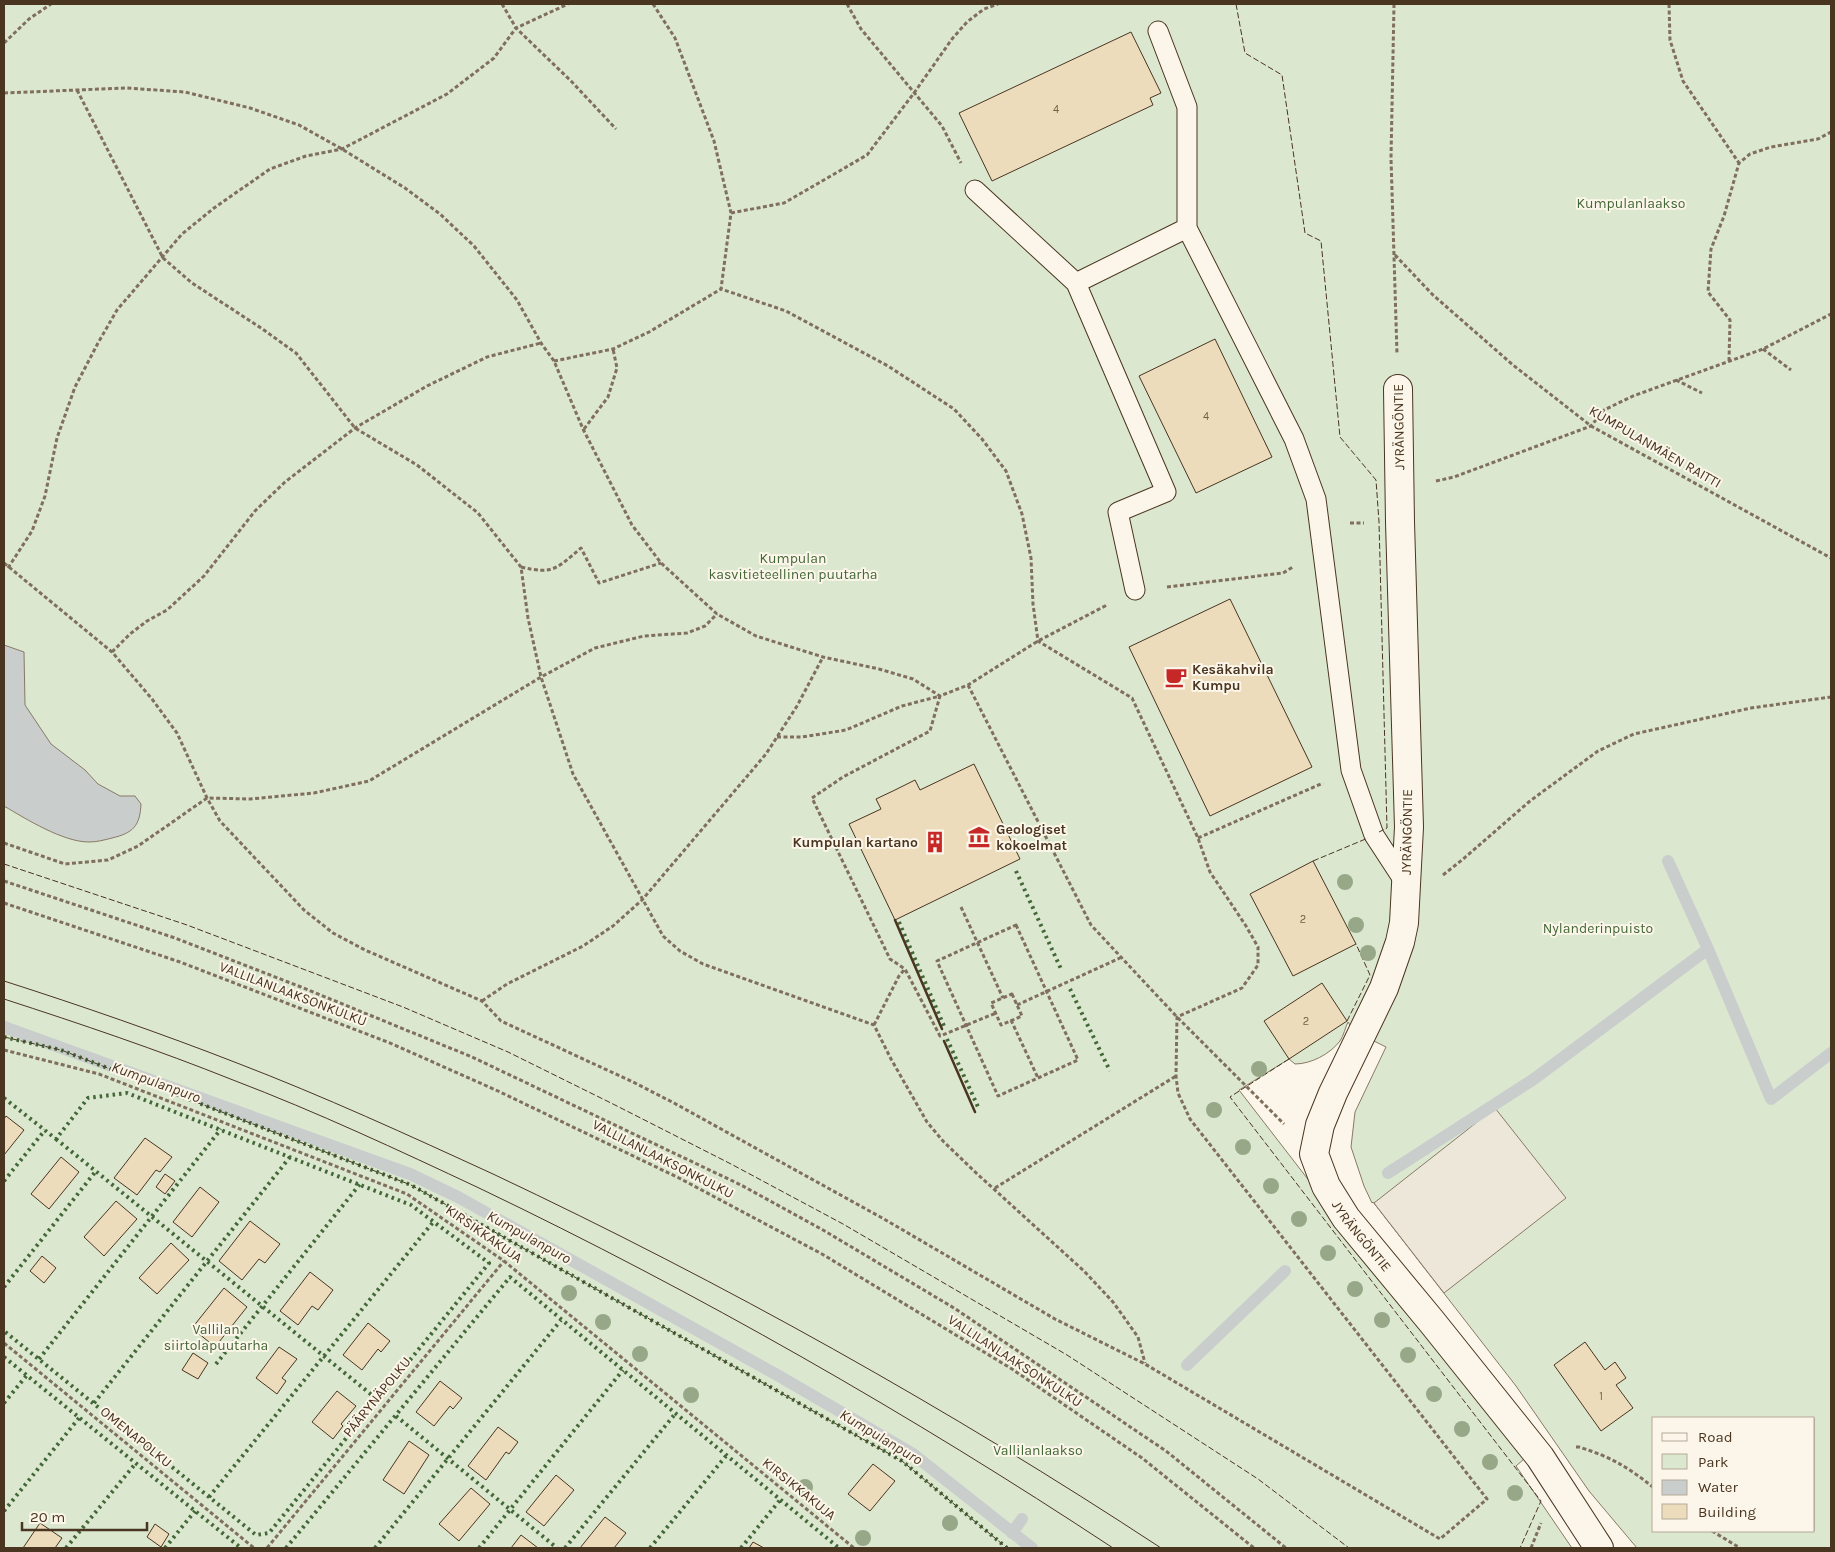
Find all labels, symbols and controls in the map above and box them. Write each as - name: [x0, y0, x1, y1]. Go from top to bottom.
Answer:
- house number: 4: [1053, 103, 1059, 116]
- park label: Kumpulanlaakso: [1576, 195, 1686, 212]
- street label: JYRÄNGÖNTIE: [1390, 384, 1408, 470]
- street label: KUMPULANMÄEN RAITTI: [1586, 402, 1724, 492]
- house number: 4: [1203, 410, 1209, 423]
- park label: Kumpulan kasvitieteellinen puutarha: [708, 550, 878, 583]
- place label: Kesäkahvila Kumpu: [1192, 661, 1274, 694]
- cafe icon: Kesäkahvila Kumpu: [1163, 664, 1189, 690]
- street label: JYRÄNGÖNTIE: [1398, 789, 1416, 875]
- place label: Geologiset kokoelmat: [996, 821, 1068, 854]
- museum icon: Geologiset kokoelmat: [966, 824, 992, 850]
- building icon: Kumpulan kartano: [922, 829, 948, 855]
- place label: Kumpulan kartano: [792, 834, 918, 851]
- house number: 2: [1300, 913, 1306, 926]
- park label: Nylanderinpuisto: [1543, 920, 1653, 937]
- street label: VALLILANLAAKSONKULKU: [217, 958, 369, 1030]
- house number: 2: [1303, 1015, 1309, 1028]
- water label: Kumpulanpuro: [109, 1058, 204, 1107]
- street label: VALLILANLAAKSONKULKU: [589, 1116, 737, 1202]
- street label: JYRÄNGÖNTIE: [1329, 1197, 1395, 1275]
- street label: KIRSIKKAKUJA: [442, 1201, 526, 1267]
- water label: Kumpulanpuro: [484, 1206, 575, 1268]
- street label: VALLILANLAAKSONKULKU: [945, 1311, 1085, 1411]
- park label: Vallilan siirtolapuutarha: [164, 1321, 268, 1354]
- street label: PÄÄRYNÄPOLKU: [340, 1354, 414, 1440]
- house number: 1: [1599, 1390, 1603, 1403]
- street label: OMENAPOLKU: [97, 1403, 175, 1471]
- water label: Kumpulanpuro: [836, 1405, 926, 1469]
- legend: [1652, 1417, 1815, 1532]
- text: Road: [1698, 1428, 1733, 1446]
- park label: Vallilanlaakso: [993, 1442, 1083, 1459]
- text: Park: [1698, 1453, 1728, 1471]
- street label: KIRSIKKAKUJA: [759, 1454, 839, 1524]
- text: Water: [1698, 1478, 1739, 1496]
- scale bar: [22, 1500, 148, 1532]
- text: Building: [1698, 1503, 1756, 1521]
- text: 20 m: [30, 1508, 65, 1526]

